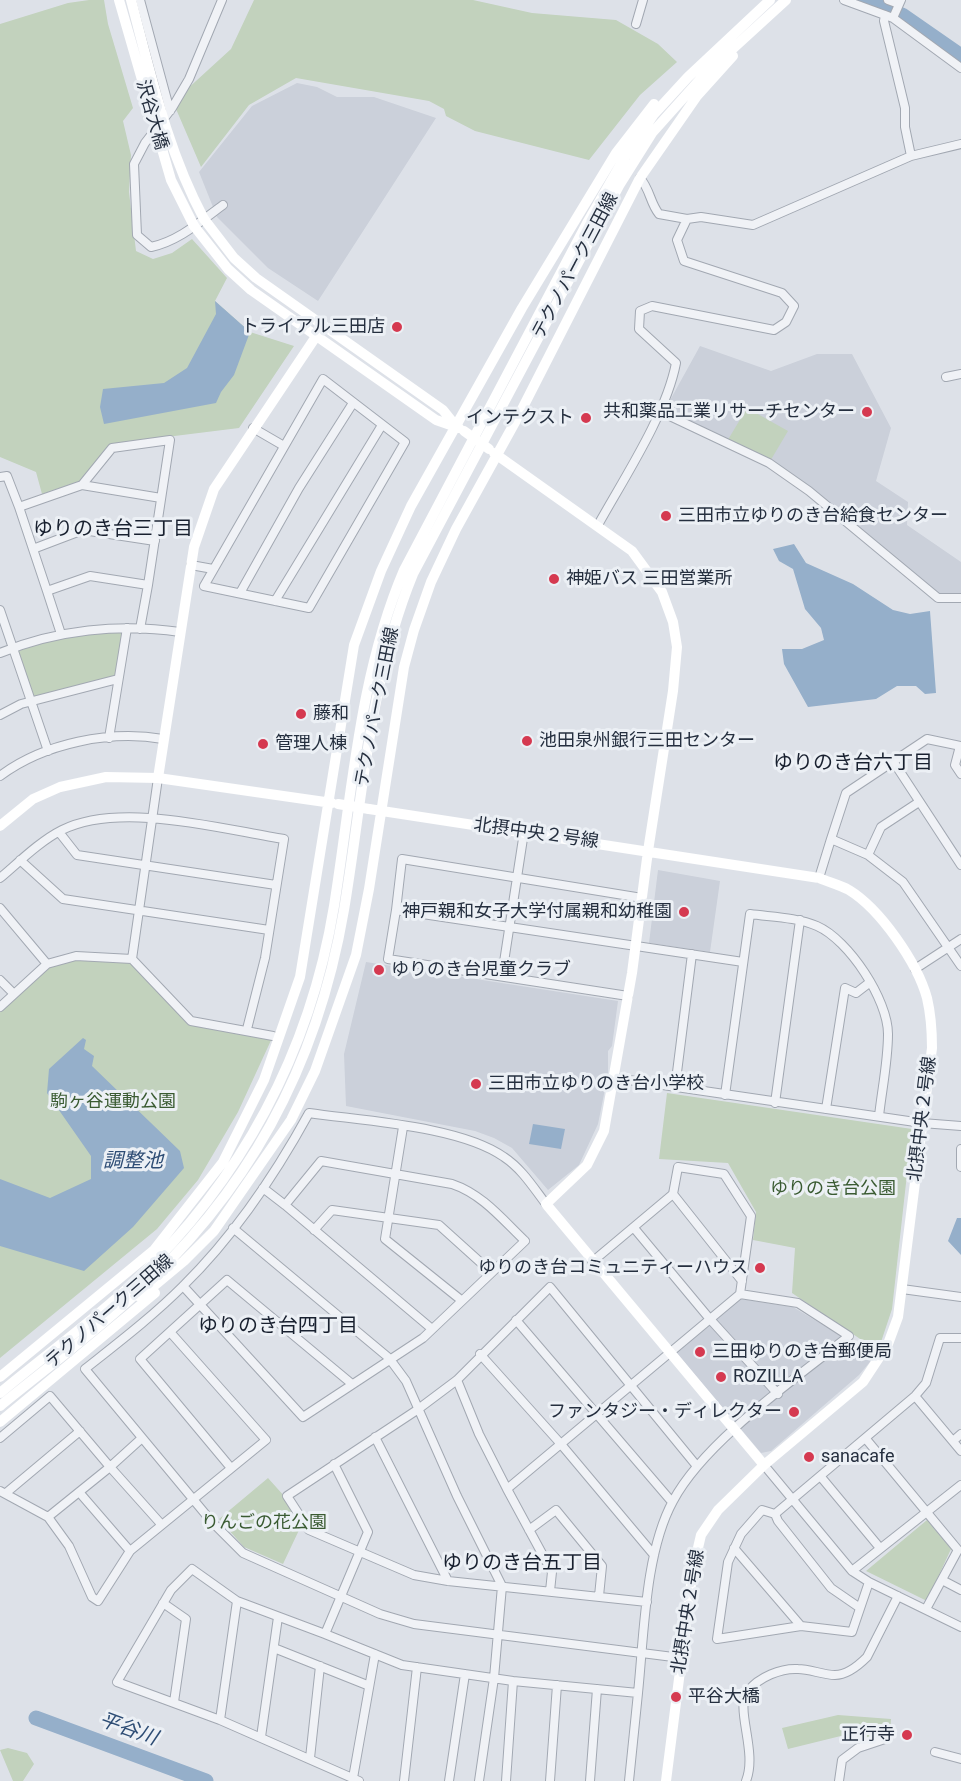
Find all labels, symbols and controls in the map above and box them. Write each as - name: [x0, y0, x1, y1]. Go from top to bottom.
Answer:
- street label: 沢谷大橋: [131, 77, 171, 153]
- street label: テクノパーク三田線: [528, 189, 624, 343]
- place label: トライアル三田店: [241, 316, 385, 338]
- marker: トライアル三田店: [390, 320, 404, 334]
- place label: 共和薬品工業リサーチセンター: [603, 401, 855, 423]
- marker: 共和薬品工業リサーチセンター: [860, 405, 874, 419]
- place label: インテクスト: [466, 407, 574, 429]
- marker: インテクスト: [579, 411, 593, 425]
- place label: 三田市立ゆりのき台給食センター: [678, 505, 948, 527]
- marker: 三田市立ゆりのき台給食センター: [659, 509, 673, 523]
- district label: ゆりのき台三丁目: [33, 518, 193, 542]
- place label: 神姫バス 三田営業所: [566, 568, 732, 590]
- marker: 神姫バス 三田営業所: [547, 572, 561, 586]
- street label: テクノパーク三田線: [352, 625, 404, 789]
- place label: 藤和: [313, 703, 349, 725]
- marker: 藤和: [294, 707, 308, 721]
- place label: 池田泉州銀行三田センター: [539, 730, 755, 752]
- place label: 管理人棟: [275, 733, 347, 755]
- marker: 池田泉州銀行三田センター: [520, 734, 534, 748]
- marker: 管理人棟: [256, 737, 270, 751]
- district label: ゆりのき台六丁目: [773, 752, 933, 776]
- street label: 北摂中央２号線: [472, 815, 600, 853]
- place label: 神戸親和女子大学付属親和幼稚園: [402, 901, 672, 923]
- marker: 神戸親和女子大学付属親和幼稚園: [677, 905, 691, 919]
- place label: ゆりのき台児童クラブ: [391, 959, 571, 981]
- marker: ゆりのき台児童クラブ: [372, 963, 386, 977]
- street label: 北摂中央２号線: [905, 1055, 941, 1183]
- place label: 三田市立ゆりのき台小学校: [488, 1073, 704, 1095]
- marker: 三田市立ゆりのき台小学校: [469, 1077, 483, 1091]
- park label: 駒ヶ谷運動公園: [50, 1091, 176, 1113]
- water label: 調整池: [103, 1150, 163, 1174]
- park label: ゆりのき台公園: [770, 1178, 896, 1200]
- street label: テクノパーク三田線: [42, 1251, 178, 1373]
- place label: ゆりのき台コミュニティーハウス: [478, 1257, 748, 1279]
- marker: ゆりのき台コミュニティーハウス: [753, 1261, 767, 1275]
- district label: ゆりのき台四丁目: [198, 1315, 358, 1339]
- place label: 三田ゆりのき台郵便局: [712, 1341, 892, 1363]
- marker: 三田ゆりのき台郵便局: [693, 1345, 707, 1359]
- place label: ROZILLA: [733, 1366, 803, 1388]
- marker: ROZILLA: [714, 1370, 728, 1384]
- place label: ファンタジー・ディレクター: [548, 1401, 782, 1423]
- marker: ファンタジー・ディレクター: [787, 1405, 801, 1419]
- place label: sanacafe: [821, 1446, 895, 1468]
- marker: sanacafe: [802, 1450, 816, 1464]
- park label: りんごの花公園: [201, 1512, 327, 1534]
- street label: 北摂中央２号線: [668, 1548, 710, 1676]
- district label: ゆりのき台五丁目: [442, 1552, 602, 1576]
- place label: 平谷大橋: [688, 1686, 760, 1708]
- marker: 平谷大橋: [669, 1690, 683, 1704]
- water label: 平谷川: [96, 1708, 160, 1752]
- place label: 正行寺: [841, 1724, 895, 1746]
- marker: 正行寺: [900, 1728, 914, 1742]

